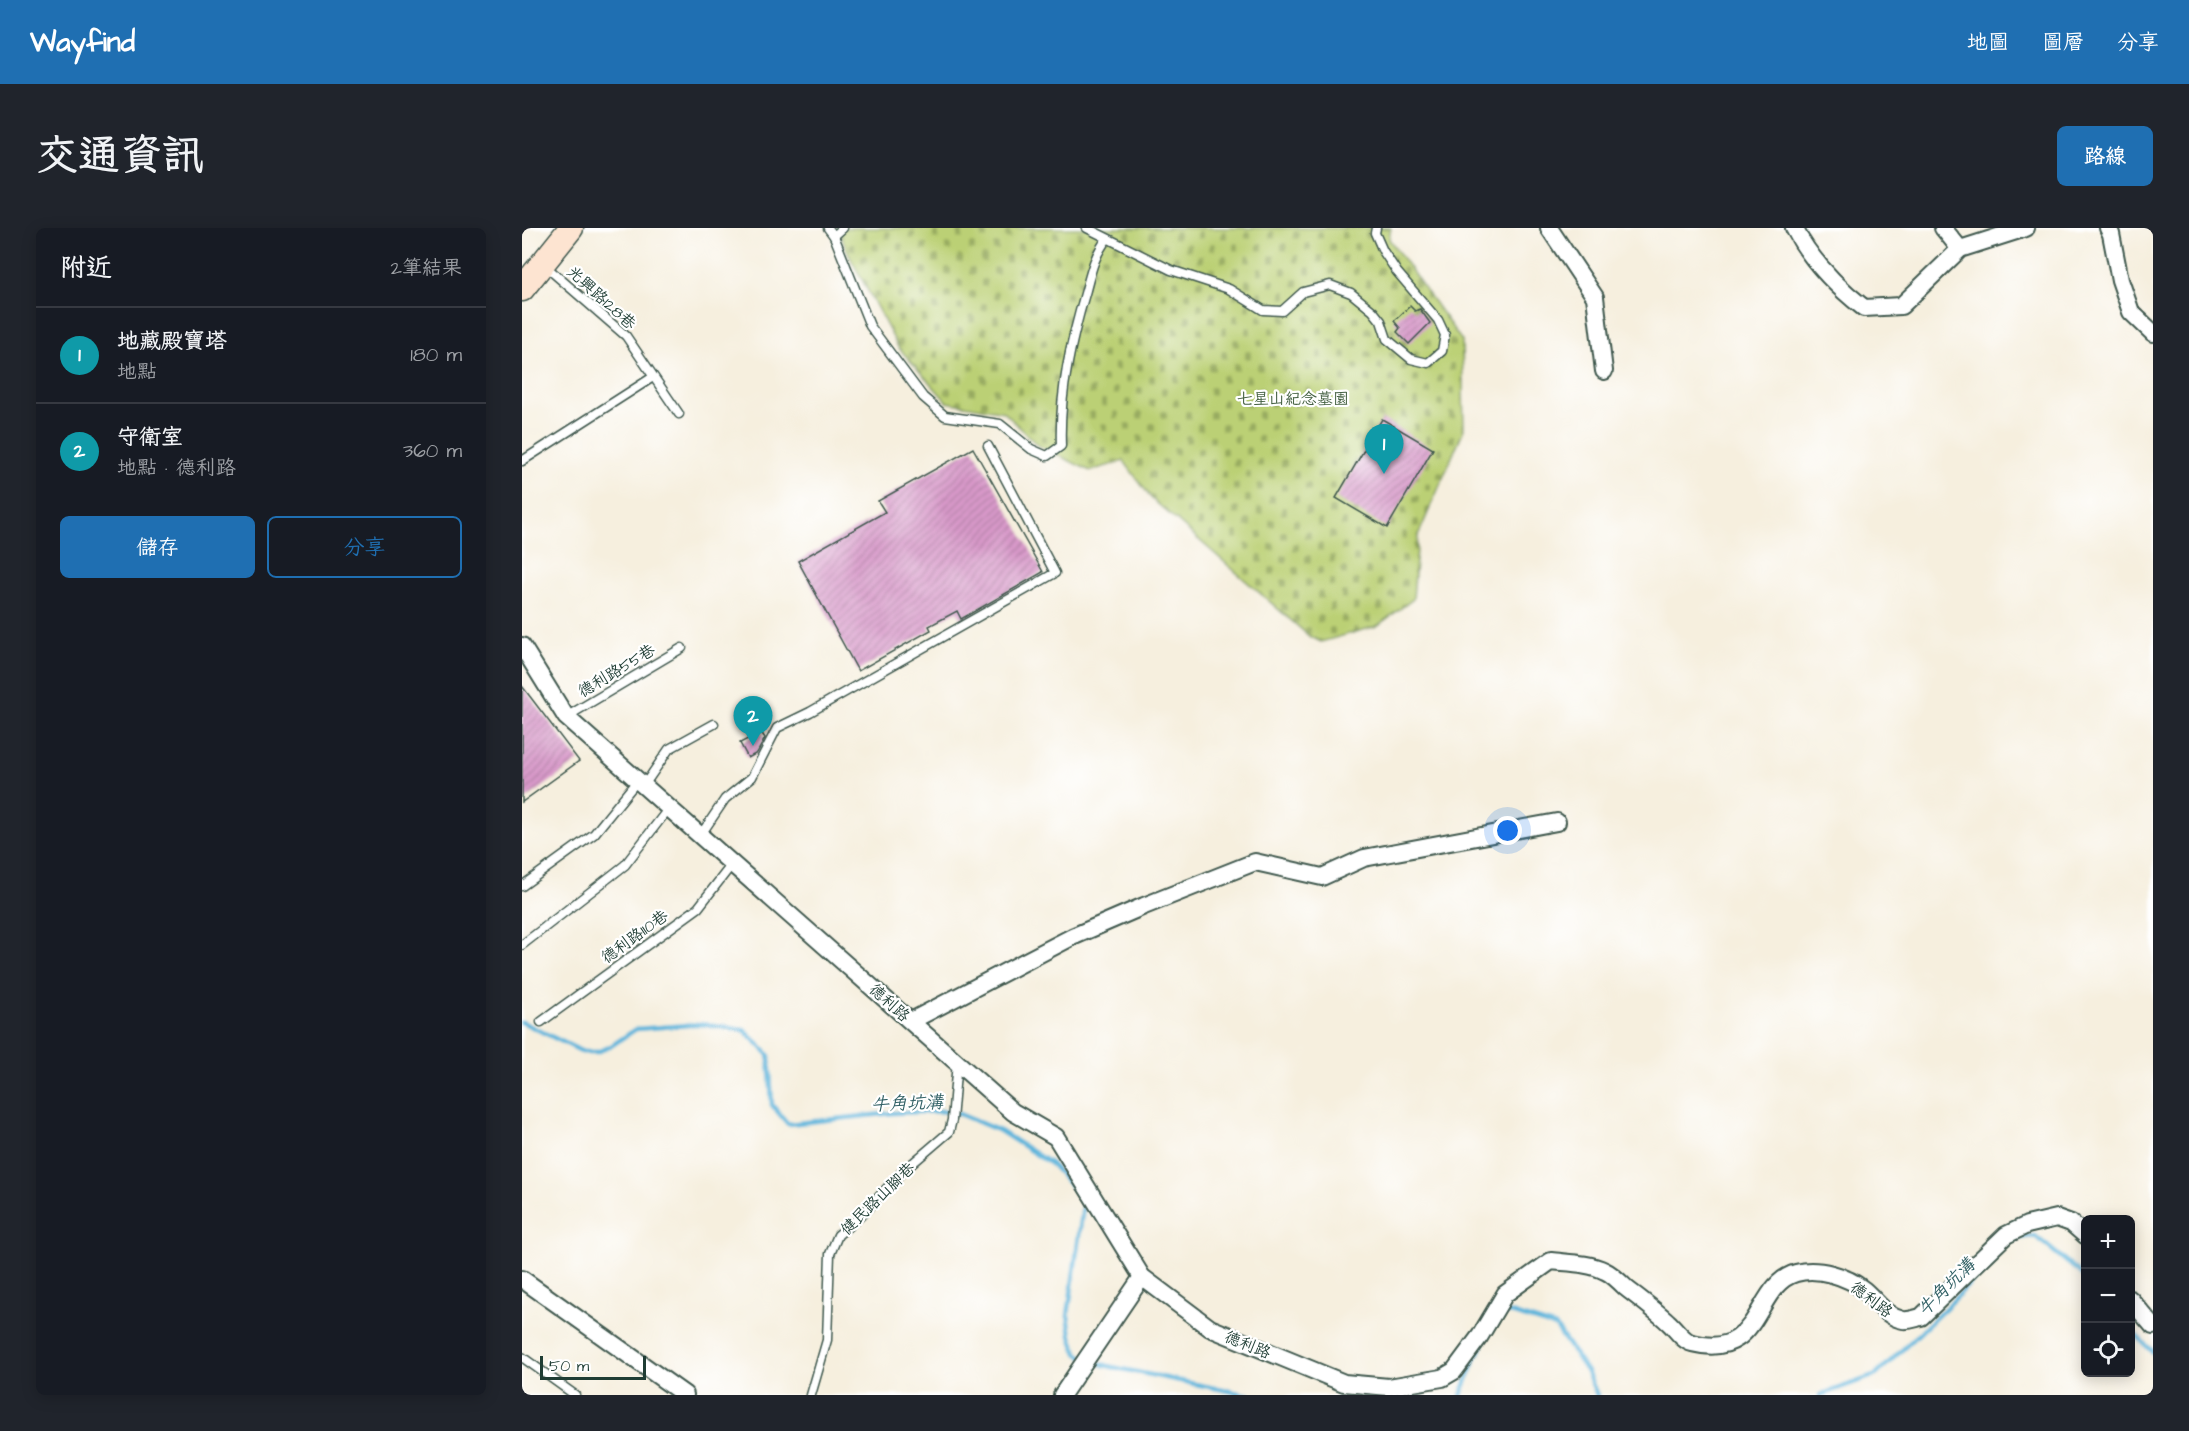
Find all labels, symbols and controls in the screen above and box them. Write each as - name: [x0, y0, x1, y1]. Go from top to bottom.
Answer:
- text: Wayfind: [30, 23, 135, 62]
- text: 地圖: [1967, 28, 2009, 57]
- text: 圖層: [2042, 28, 2084, 57]
- text: 分享: [2117, 28, 2159, 57]
- button: 路線: [2057, 126, 2153, 186]
- text: 交通資訊: [36, 128, 204, 186]
- text: 附近: [60, 250, 112, 286]
- text: 2筆結果: [391, 254, 462, 282]
- street label: 光興路128巷: [562, 261, 640, 335]
- text: 地藏殿寶塔: [117, 326, 227, 357]
- text: 1: [78, 341, 81, 369]
- text: 180 m: [410, 341, 462, 369]
- text: 地點: [117, 358, 157, 386]
- park label: 七星山紀念墓園: [1237, 388, 1349, 410]
- text: 守衛室: [117, 422, 183, 453]
- pin: 1: [1364, 424, 1404, 474]
- text: 2: [74, 437, 85, 465]
- text: 360 m: [403, 437, 462, 465]
- text: 地點 · 德利路: [117, 454, 236, 482]
- button: 儲存: [60, 516, 255, 578]
- button: 分享: [267, 516, 462, 578]
- street label: 德利路55巷: [574, 639, 659, 703]
- pin: 2: [734, 696, 772, 746]
- your location: [1493, 816, 1522, 845]
- street label: 德利路110巷: [596, 905, 673, 969]
- street label: 德利路: [864, 979, 915, 1027]
- water label: 牛角坑溝: [871, 1090, 945, 1117]
- street label: 健民路山腳巷: [836, 1157, 920, 1240]
- map controls: [2081, 1215, 2135, 1377]
- button: +: [2081, 1215, 2135, 1269]
- water label: 牛角坑溝: [1912, 1252, 1982, 1322]
- button: −: [2081, 1269, 2135, 1323]
- street label: 德利路: [1846, 1277, 1897, 1323]
- button: locate: [2081, 1323, 2135, 1377]
- street label: 德利路: [1221, 1326, 1274, 1364]
- scale bar: [540, 1353, 646, 1380]
- text: 50 m: [549, 1355, 589, 1377]

